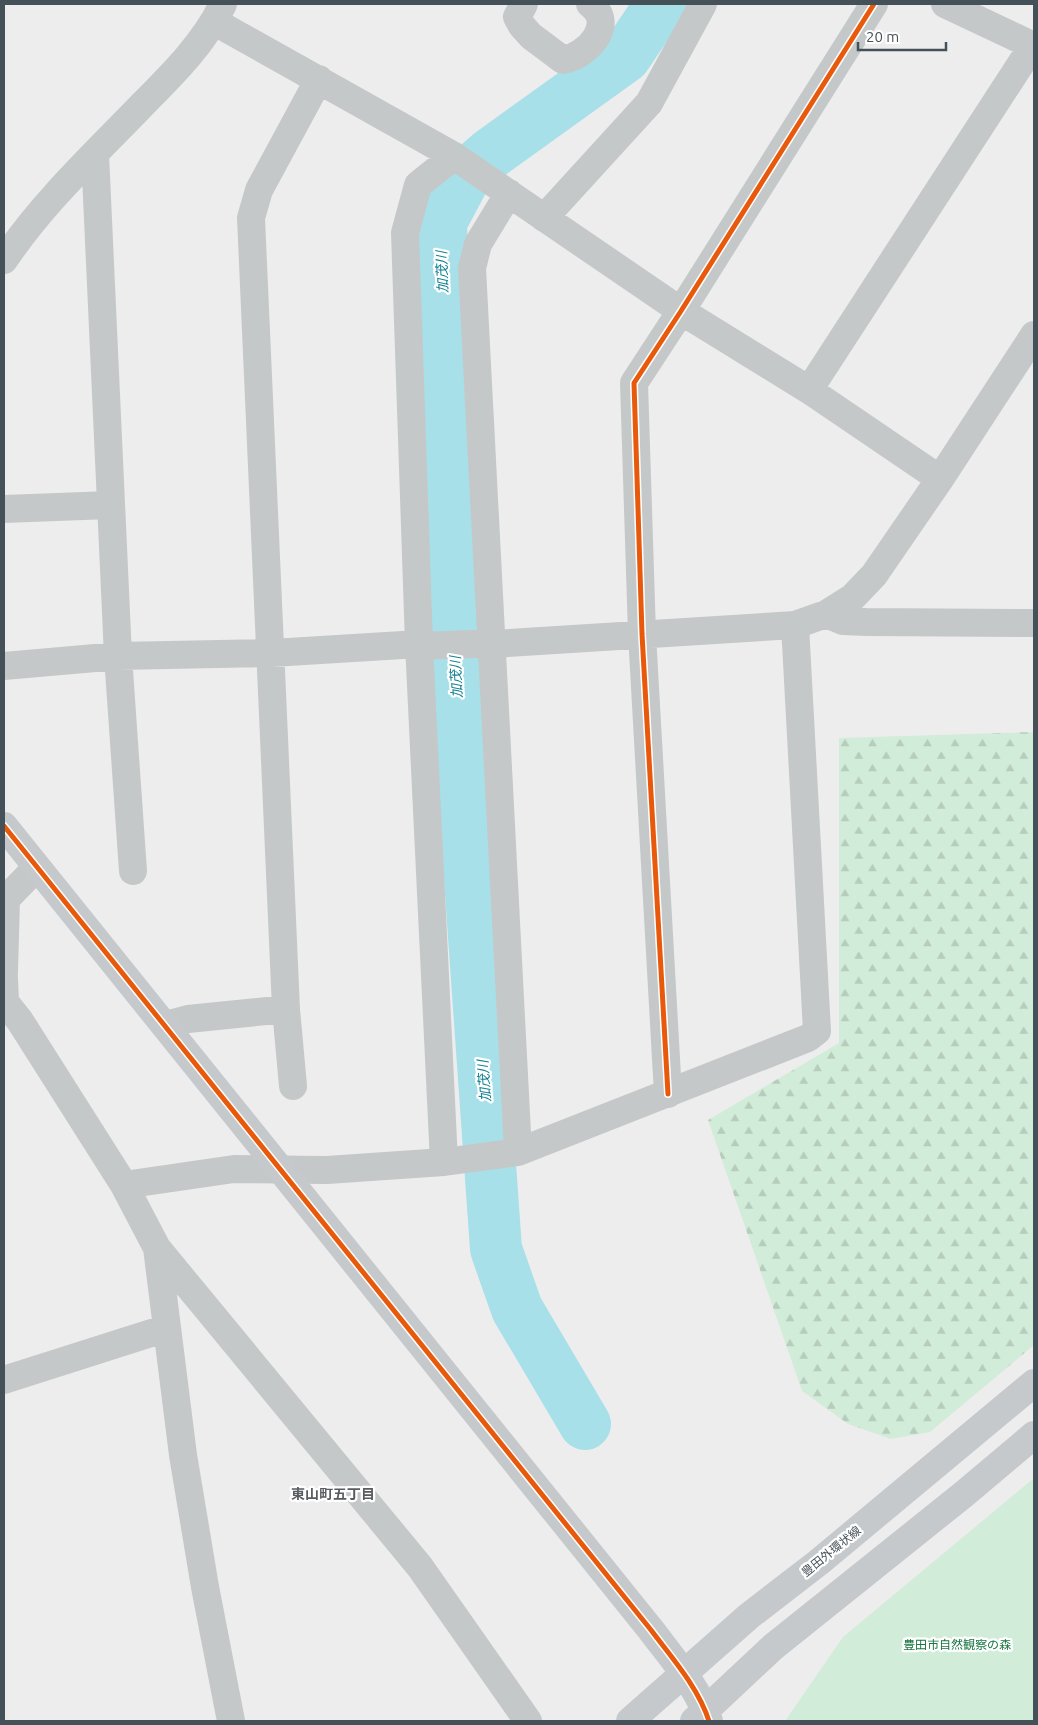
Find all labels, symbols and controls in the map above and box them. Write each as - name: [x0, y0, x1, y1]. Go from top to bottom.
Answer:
- scale bar: [858, 20, 946, 52]
- text: 20 m: [866, 28, 899, 45]
- water label: 加茂川: [433, 249, 451, 293]
- water label: 加茂川: [447, 654, 465, 698]
- water label: 加茂川: [474, 1057, 493, 1103]
- district label: 東山町五丁目: [291, 1486, 375, 1502]
- street label: 豊田外環状線: [799, 1523, 863, 1579]
- park label: 豊田市自然観察の森: [903, 1638, 1011, 1651]

